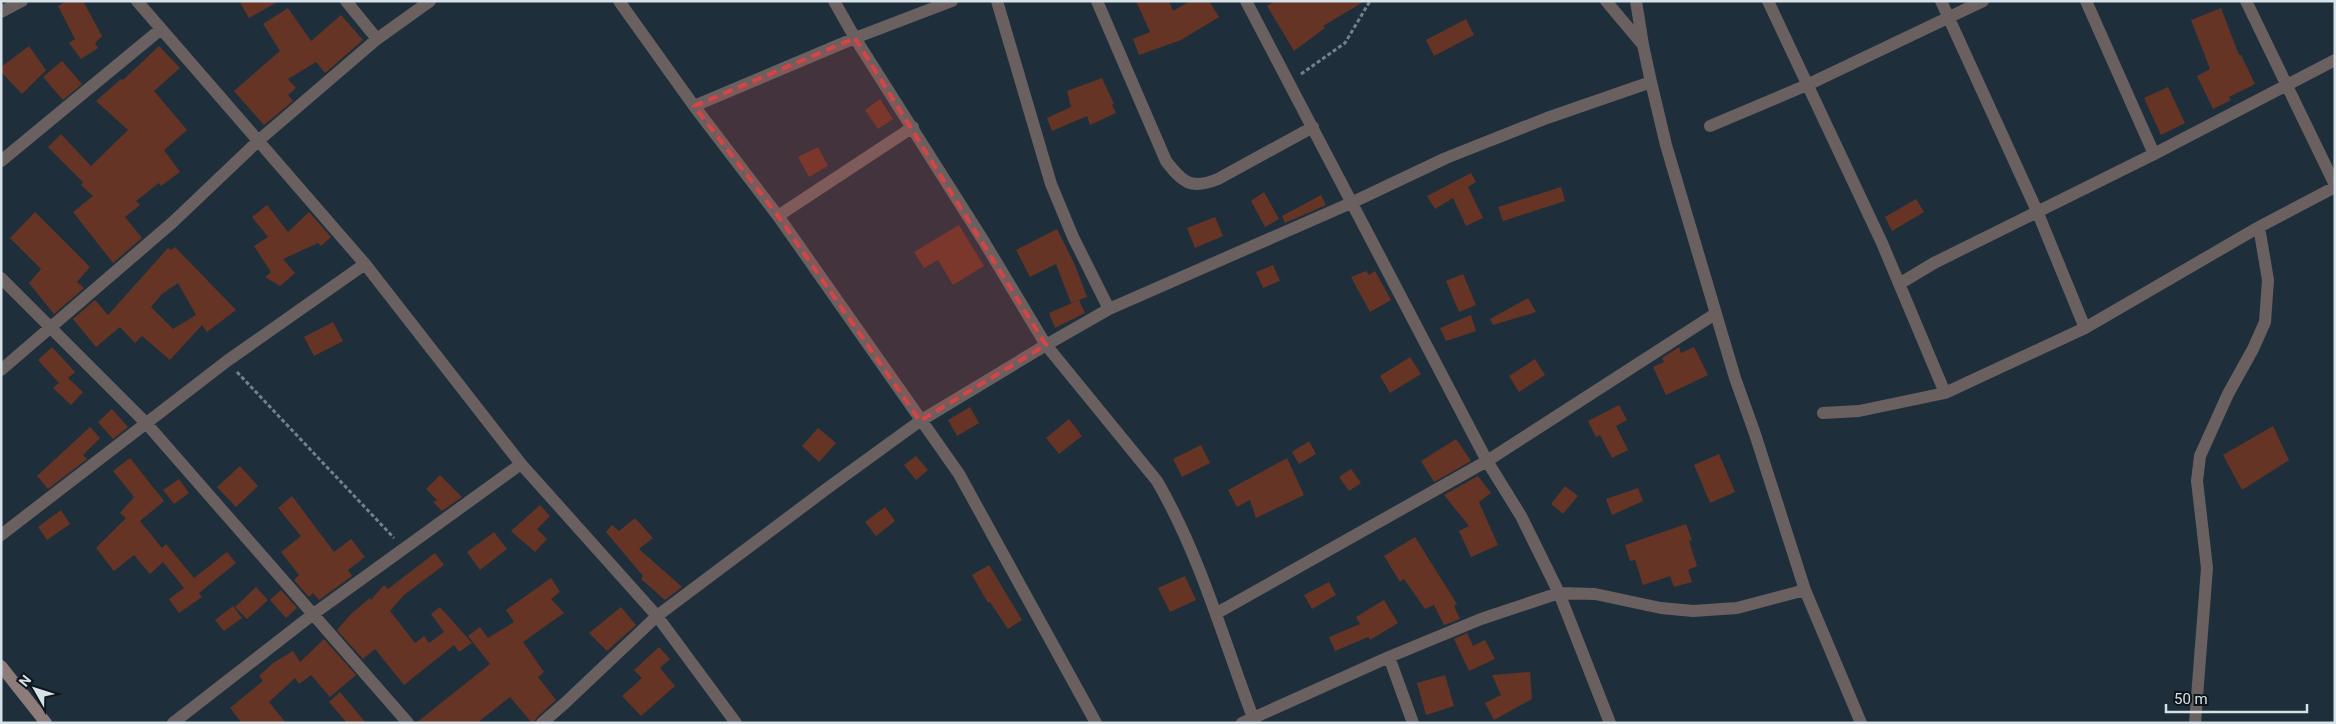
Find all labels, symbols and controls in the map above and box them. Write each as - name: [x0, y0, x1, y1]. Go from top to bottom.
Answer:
- north arrow: [10, 664, 60, 714]
- text: N: [16, 672, 34, 690]
- scale bar: [2166, 682, 2307, 714]
- text: 50 m: [2174, 690, 2208, 708]

